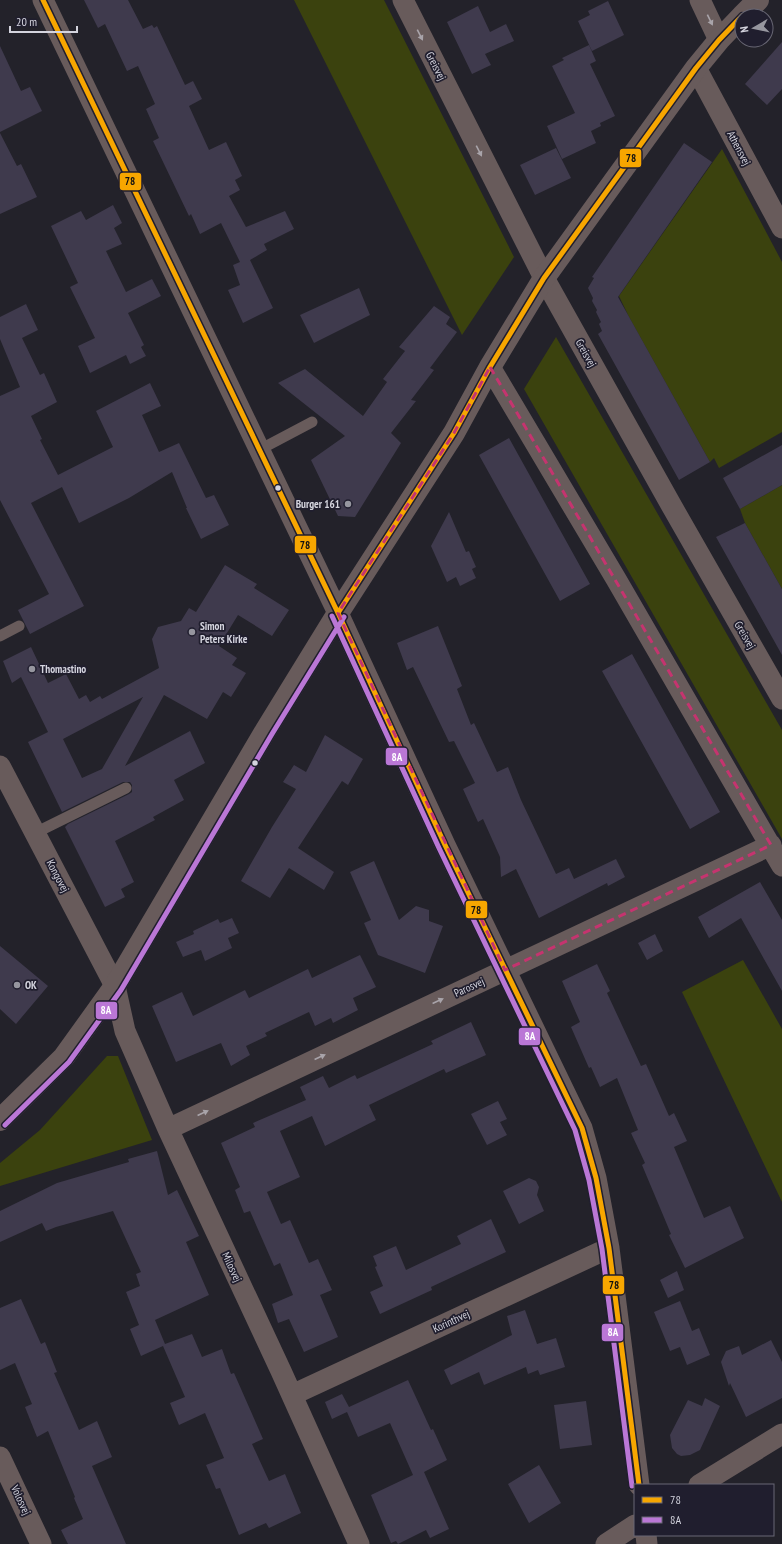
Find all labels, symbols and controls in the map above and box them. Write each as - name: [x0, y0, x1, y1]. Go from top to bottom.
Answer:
- scale bar: [10, 8, 77, 34]
- north arrow: [734, 8, 774, 48]
- text: 20 m: [16, 14, 37, 29]
- one-way arrow: [706, 14, 713, 25]
- text: N: [737, 25, 752, 34]
- one-way arrow: [417, 29, 423, 41]
- street label: Greisvej: [423, 49, 449, 83]
- street label: Athensvej: [724, 128, 754, 168]
- one-way arrow: [476, 145, 482, 156]
- line badge: 78: [619, 148, 642, 168]
- text: 78: [626, 151, 636, 165]
- line badge: 78: [119, 172, 142, 191]
- text: 78: [125, 174, 135, 188]
- street label: Greisvej: [573, 336, 599, 370]
- unlabelled marker: [273, 483, 283, 493]
- place label: Burger 161: [296, 497, 340, 511]
- marker: Burger 161: [343, 499, 353, 509]
- line badge: 78: [294, 535, 317, 554]
- text: 78: [300, 538, 310, 552]
- street label: Greisvej: [731, 618, 759, 652]
- place label: Simon Peters Kirke: [200, 619, 248, 646]
- marker: Simon Peters Kirke: [187, 627, 197, 637]
- place label: Thomastino: [40, 662, 86, 676]
- marker: Thomastino: [27, 664, 37, 674]
- line badge: 8A: [385, 747, 408, 766]
- text: 8A: [392, 750, 403, 764]
- unlabelled marker: [250, 758, 260, 768]
- street label: Kongovej: [44, 857, 72, 895]
- line badge: 78: [465, 900, 488, 919]
- text: 78: [471, 903, 481, 917]
- street label: Parosvej: [452, 974, 486, 1000]
- place label: OK: [25, 978, 37, 992]
- marker: OK: [12, 980, 22, 990]
- one-way arrow: [432, 998, 443, 1004]
- line badge: 8A: [95, 1001, 118, 1020]
- text: 8A: [101, 1003, 112, 1017]
- line badge: 8A: [518, 1027, 541, 1046]
- text: 8A: [525, 1029, 536, 1043]
- one-way arrow: [315, 1054, 326, 1060]
- one-way arrow: [197, 1110, 208, 1116]
- street label: Milosvej: [219, 1250, 245, 1284]
- line badge: 78: [602, 1275, 625, 1295]
- text: 78: [609, 1278, 619, 1292]
- street label: Korinthvej: [430, 1306, 472, 1336]
- line badge: 8A: [601, 1323, 624, 1342]
- text: 8A: [608, 1325, 619, 1339]
- street label: Volosvej: [8, 1482, 34, 1517]
- legend: [634, 1484, 774, 1536]
- text: 78: [670, 1492, 681, 1507]
- text: 8A: [670, 1512, 681, 1527]

